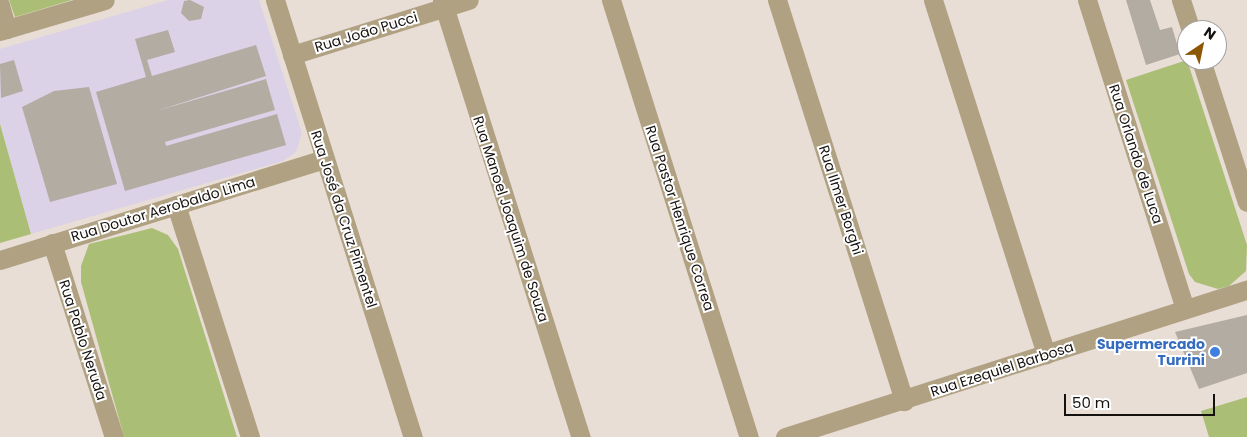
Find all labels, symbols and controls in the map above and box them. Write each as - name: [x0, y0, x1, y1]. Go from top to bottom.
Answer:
- street label: Rua João Pucci: [313, 8, 419, 56]
- north arrow: [1177, 20, 1227, 70]
- text: N: [1200, 22, 1220, 45]
- street label: Rua Orlando de Luca: [1105, 82, 1167, 226]
- street label: Rua Manoel Joaquim de Souza: [470, 114, 552, 324]
- street label: Rua Pastor Henrique Correa: [642, 123, 718, 313]
- street label: Rua José da Cruz Pimentel: [307, 128, 381, 310]
- street label: Rua Ilmer Borghi: [815, 143, 867, 257]
- street label: Rua Doutor Aerobaldo Lima: [69, 173, 257, 245]
- street label: Rua Pablo Neruda: [56, 278, 110, 402]
- place label: Supermercado Turrini: [1097, 336, 1205, 368]
- street label: Rua Ezequiel Barbosa: [929, 338, 1075, 400]
- marker: Supermercado Turrini: [1209, 346, 1221, 358]
- scale bar: [1067, 384, 1218, 416]
- text: 50 m: [1072, 392, 1110, 413]

